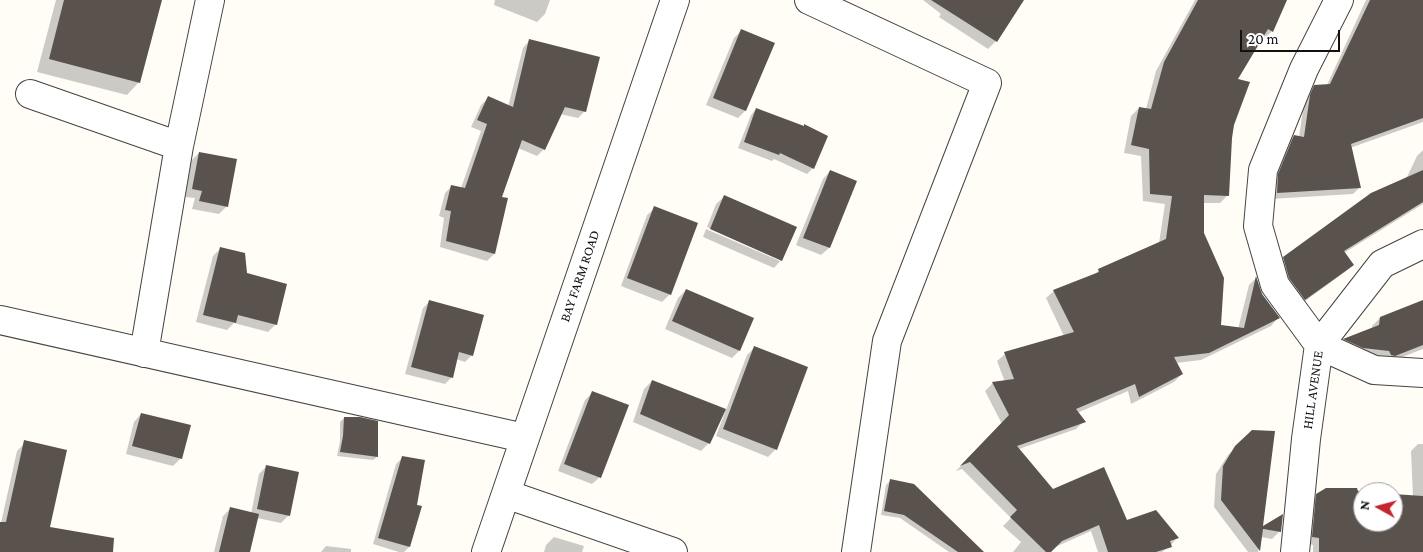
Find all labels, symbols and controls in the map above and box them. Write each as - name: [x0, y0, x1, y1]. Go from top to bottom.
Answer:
- scale bar: [1243, 20, 1343, 52]
- text: 20 m: [1248, 31, 1279, 47]
- street label: BAY FARM ROAD: [556, 228, 604, 324]
- street label: HILL AVENUE: [1299, 350, 1327, 430]
- north arrow: [1353, 482, 1403, 532]
- text: N: [1356, 500, 1373, 511]

